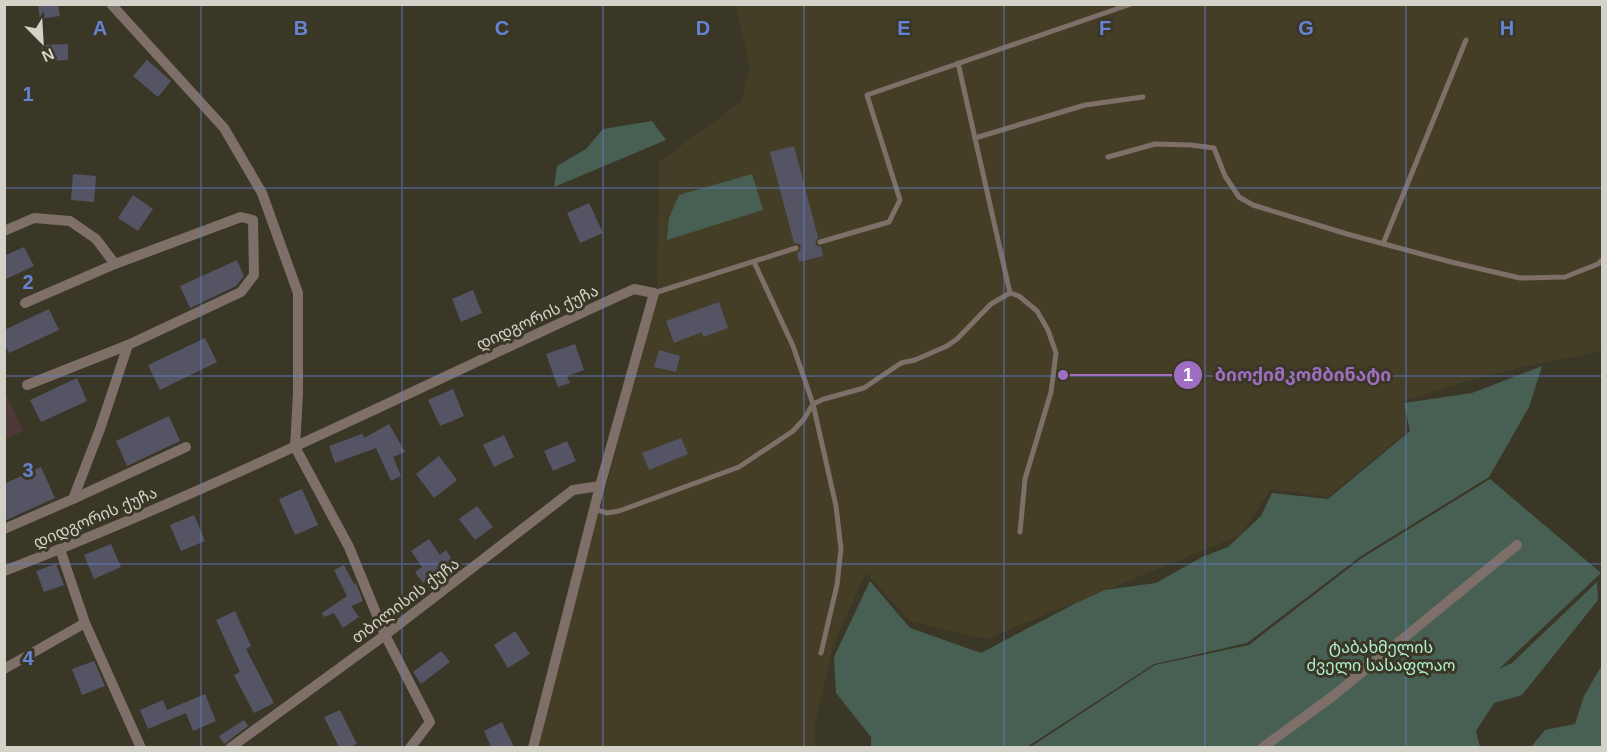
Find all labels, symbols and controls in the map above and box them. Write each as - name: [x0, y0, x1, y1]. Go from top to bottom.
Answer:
- north arrow: [12, 12, 72, 72]
- text: A: [93, 17, 107, 39]
- text: B: [294, 17, 308, 39]
- text: C: [495, 17, 509, 39]
- text: D: [696, 17, 710, 39]
- text: E: [897, 17, 911, 39]
- text: F: [1099, 17, 1111, 39]
- text: G: [1298, 17, 1314, 39]
- text: H: [1500, 17, 1514, 39]
- text: N: [39, 45, 57, 65]
- text: 1: [22, 83, 34, 105]
- text: 2: [22, 271, 34, 293]
- street label: დიდგორის ქუჩა: [474, 282, 602, 355]
- callout: ბიოქიმკომბინატი: [1173, 357, 1403, 393]
- text: 1: [1183, 365, 1193, 385]
- text: ბიოქიმკომბინატი: [1215, 365, 1391, 385]
- text: 3: [22, 459, 34, 481]
- street label: დიდგორის ქუჩა: [31, 484, 160, 553]
- street label: თბილისის ქუჩა: [348, 555, 464, 648]
- park label: ტაბახმელის ძველი სასაფლაო: [1307, 639, 1455, 676]
- text: 4: [22, 647, 34, 669]

